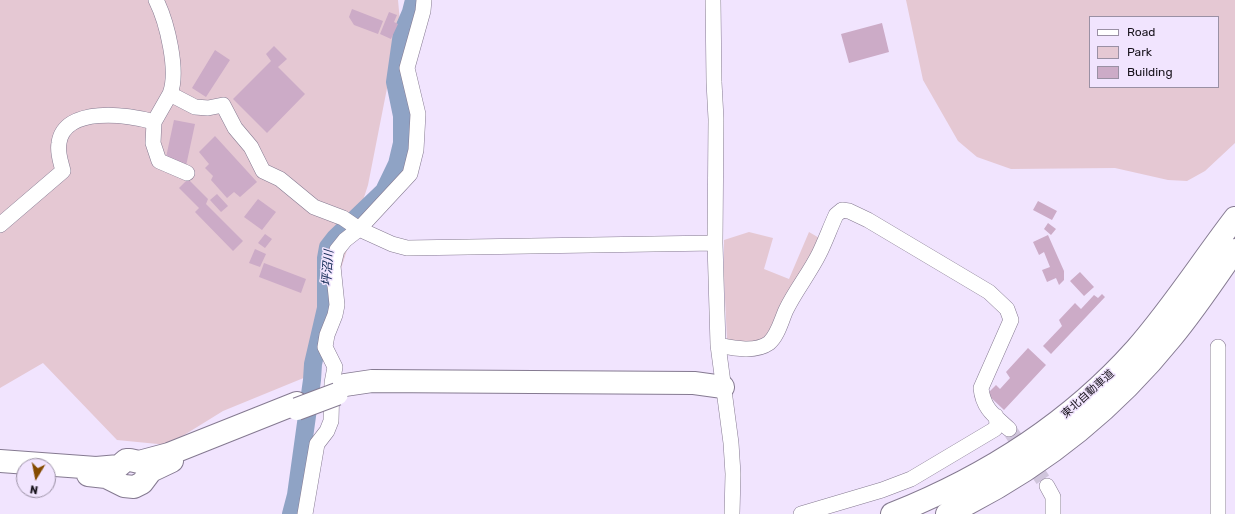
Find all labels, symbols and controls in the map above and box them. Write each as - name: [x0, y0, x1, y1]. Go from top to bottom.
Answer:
- legend: [1089, 16, 1219, 88]
- text: Road: [1127, 25, 1155, 39]
- text: Park: [1127, 45, 1152, 59]
- text: Building: [1127, 65, 1173, 79]
- water label: 坪沼川: [320, 250, 336, 286]
- street label: 東北自動車道: [1059, 367, 1117, 421]
- north arrow: [16, 458, 56, 498]
- text: N: [29, 482, 39, 496]

